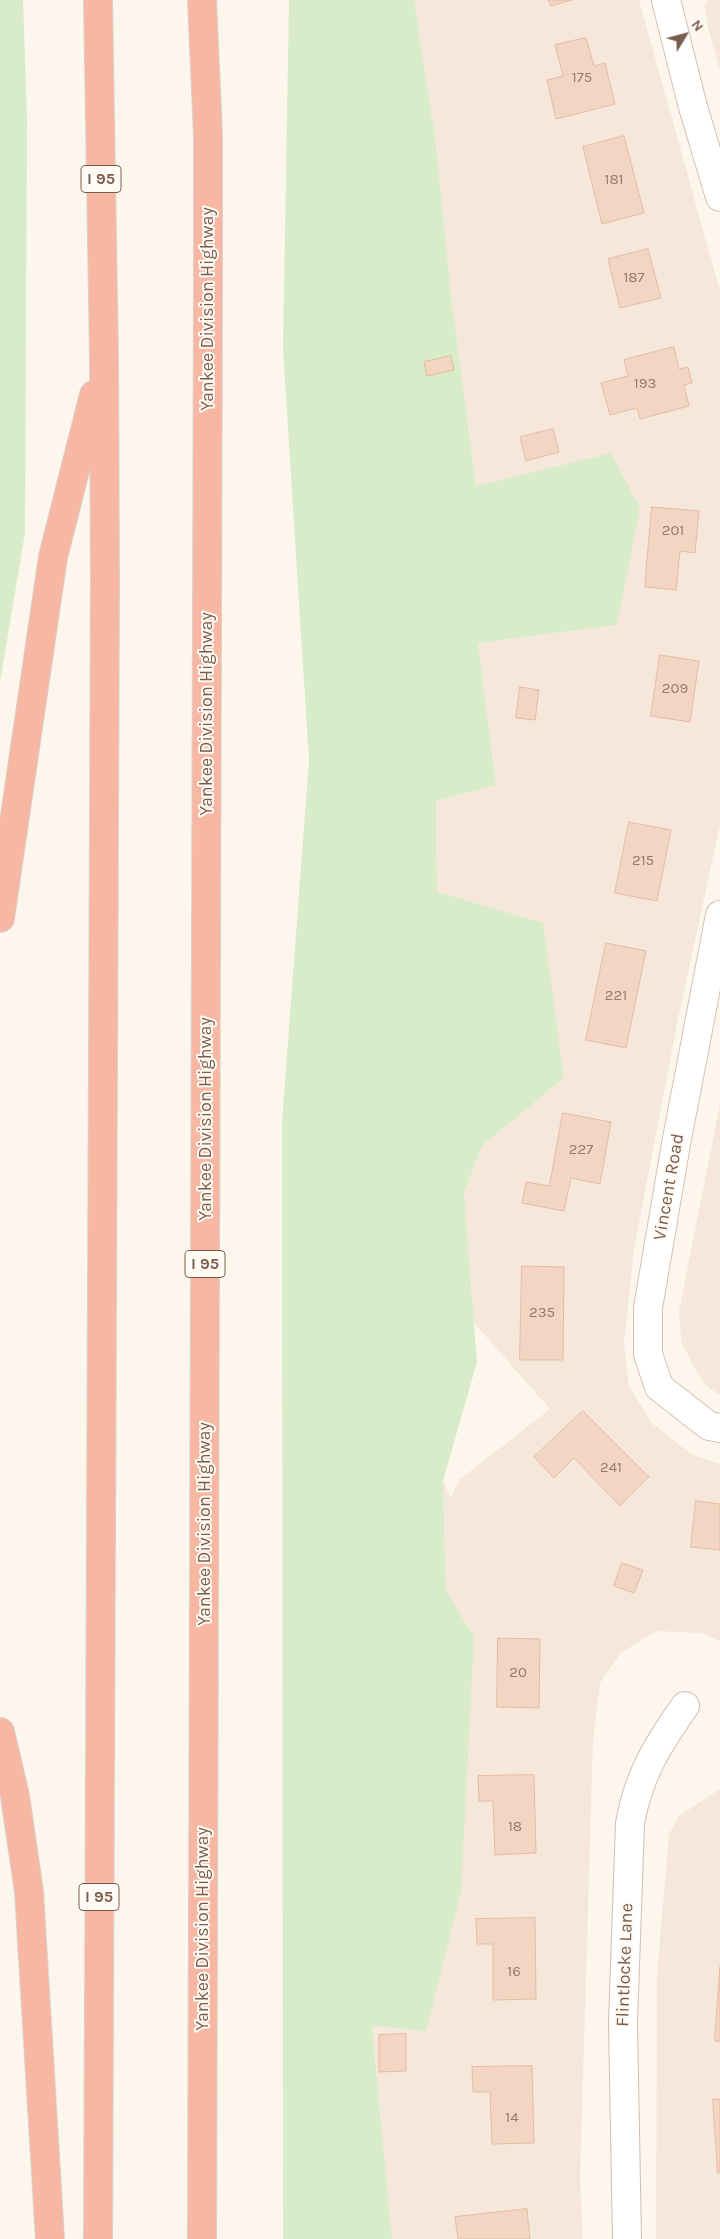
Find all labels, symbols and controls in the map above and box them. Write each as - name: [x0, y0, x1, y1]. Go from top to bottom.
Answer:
- north arrow: [660, 10, 710, 60]
- text: N: [688, 17, 707, 35]
- house number: 175: [572, 69, 592, 87]
- road number: I 95: [81, 165, 121, 192]
- house number: 181: [604, 171, 624, 189]
- street label: Yankee Division Highway: [197, 207, 219, 411]
- house number: 187: [623, 269, 645, 287]
- house number: 193: [634, 375, 656, 393]
- house number: 201: [662, 522, 684, 540]
- street label: Yankee Division Highway: [196, 612, 218, 816]
- house number: 209: [662, 680, 688, 698]
- house number: 215: [632, 852, 654, 870]
- house number: 221: [605, 987, 627, 1005]
- street label: Yankee Division Highway: [195, 1017, 217, 1221]
- street label: Vincent Road: [649, 1132, 689, 1242]
- house number: 227: [569, 1141, 593, 1159]
- road number: I 95: [185, 1250, 225, 1278]
- house number: 235: [529, 1304, 555, 1322]
- street label: Yankee Division Highway: [194, 1422, 216, 1626]
- house number: 241: [600, 1459, 622, 1477]
- house number: 20: [509, 1664, 527, 1682]
- house number: 18: [508, 1818, 522, 1836]
- street label: Yankee Division Highway: [192, 1827, 214, 2031]
- road number: I 95: [79, 1884, 119, 1910]
- street label: Flintlocke Lane: [612, 1903, 638, 2027]
- house number: 16: [507, 1963, 521, 1981]
- house number: 14: [505, 2109, 519, 2127]

